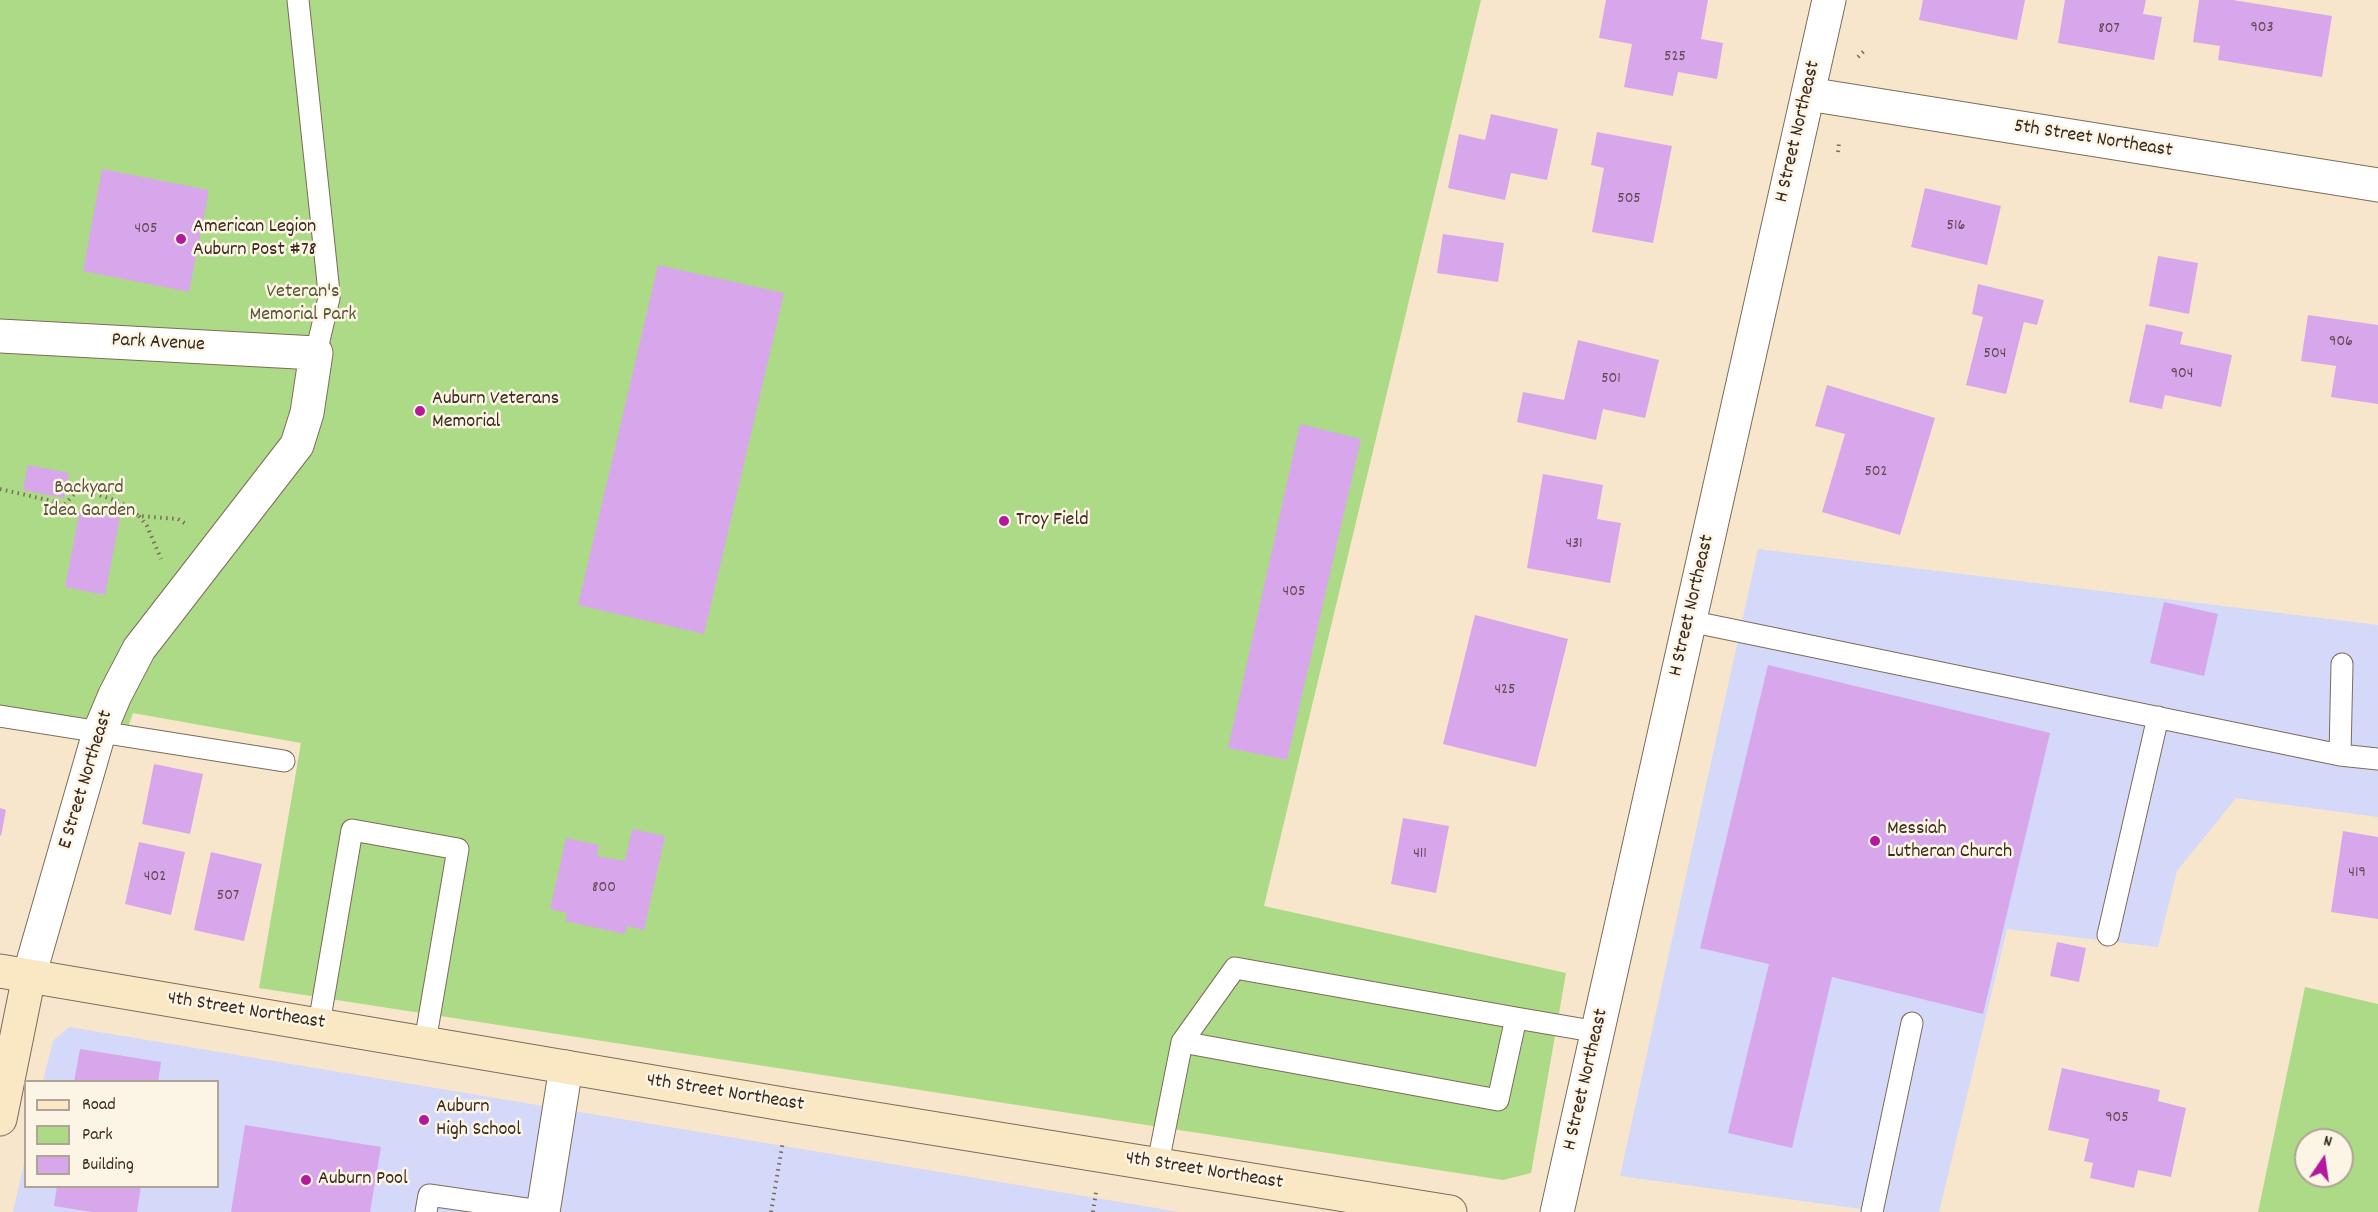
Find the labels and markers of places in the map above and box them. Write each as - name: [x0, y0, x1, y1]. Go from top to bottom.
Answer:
- place label: American Legion Auburn Post #78: [193, 216, 317, 263]
- marker: American Legion Auburn Post #78: [174, 232, 188, 246]
- place label: Auburn Veterans Memorial: [432, 388, 559, 435]
- marker: Auburn Veterans Memorial: [413, 404, 427, 418]
- place label: Troy Field: [1016, 509, 1089, 533]
- marker: Troy Field: [997, 514, 1011, 528]
- place label: Messiah Lutheran Church: [1887, 818, 2012, 865]
- marker: Messiah Lutheran Church: [1868, 834, 1882, 848]
- place label: Auburn High School: [436, 1096, 521, 1143]
- marker: Auburn High School: [417, 1113, 431, 1127]
- place label: Auburn Pool: [318, 1168, 408, 1192]
- marker: Auburn Pool: [299, 1173, 313, 1187]

